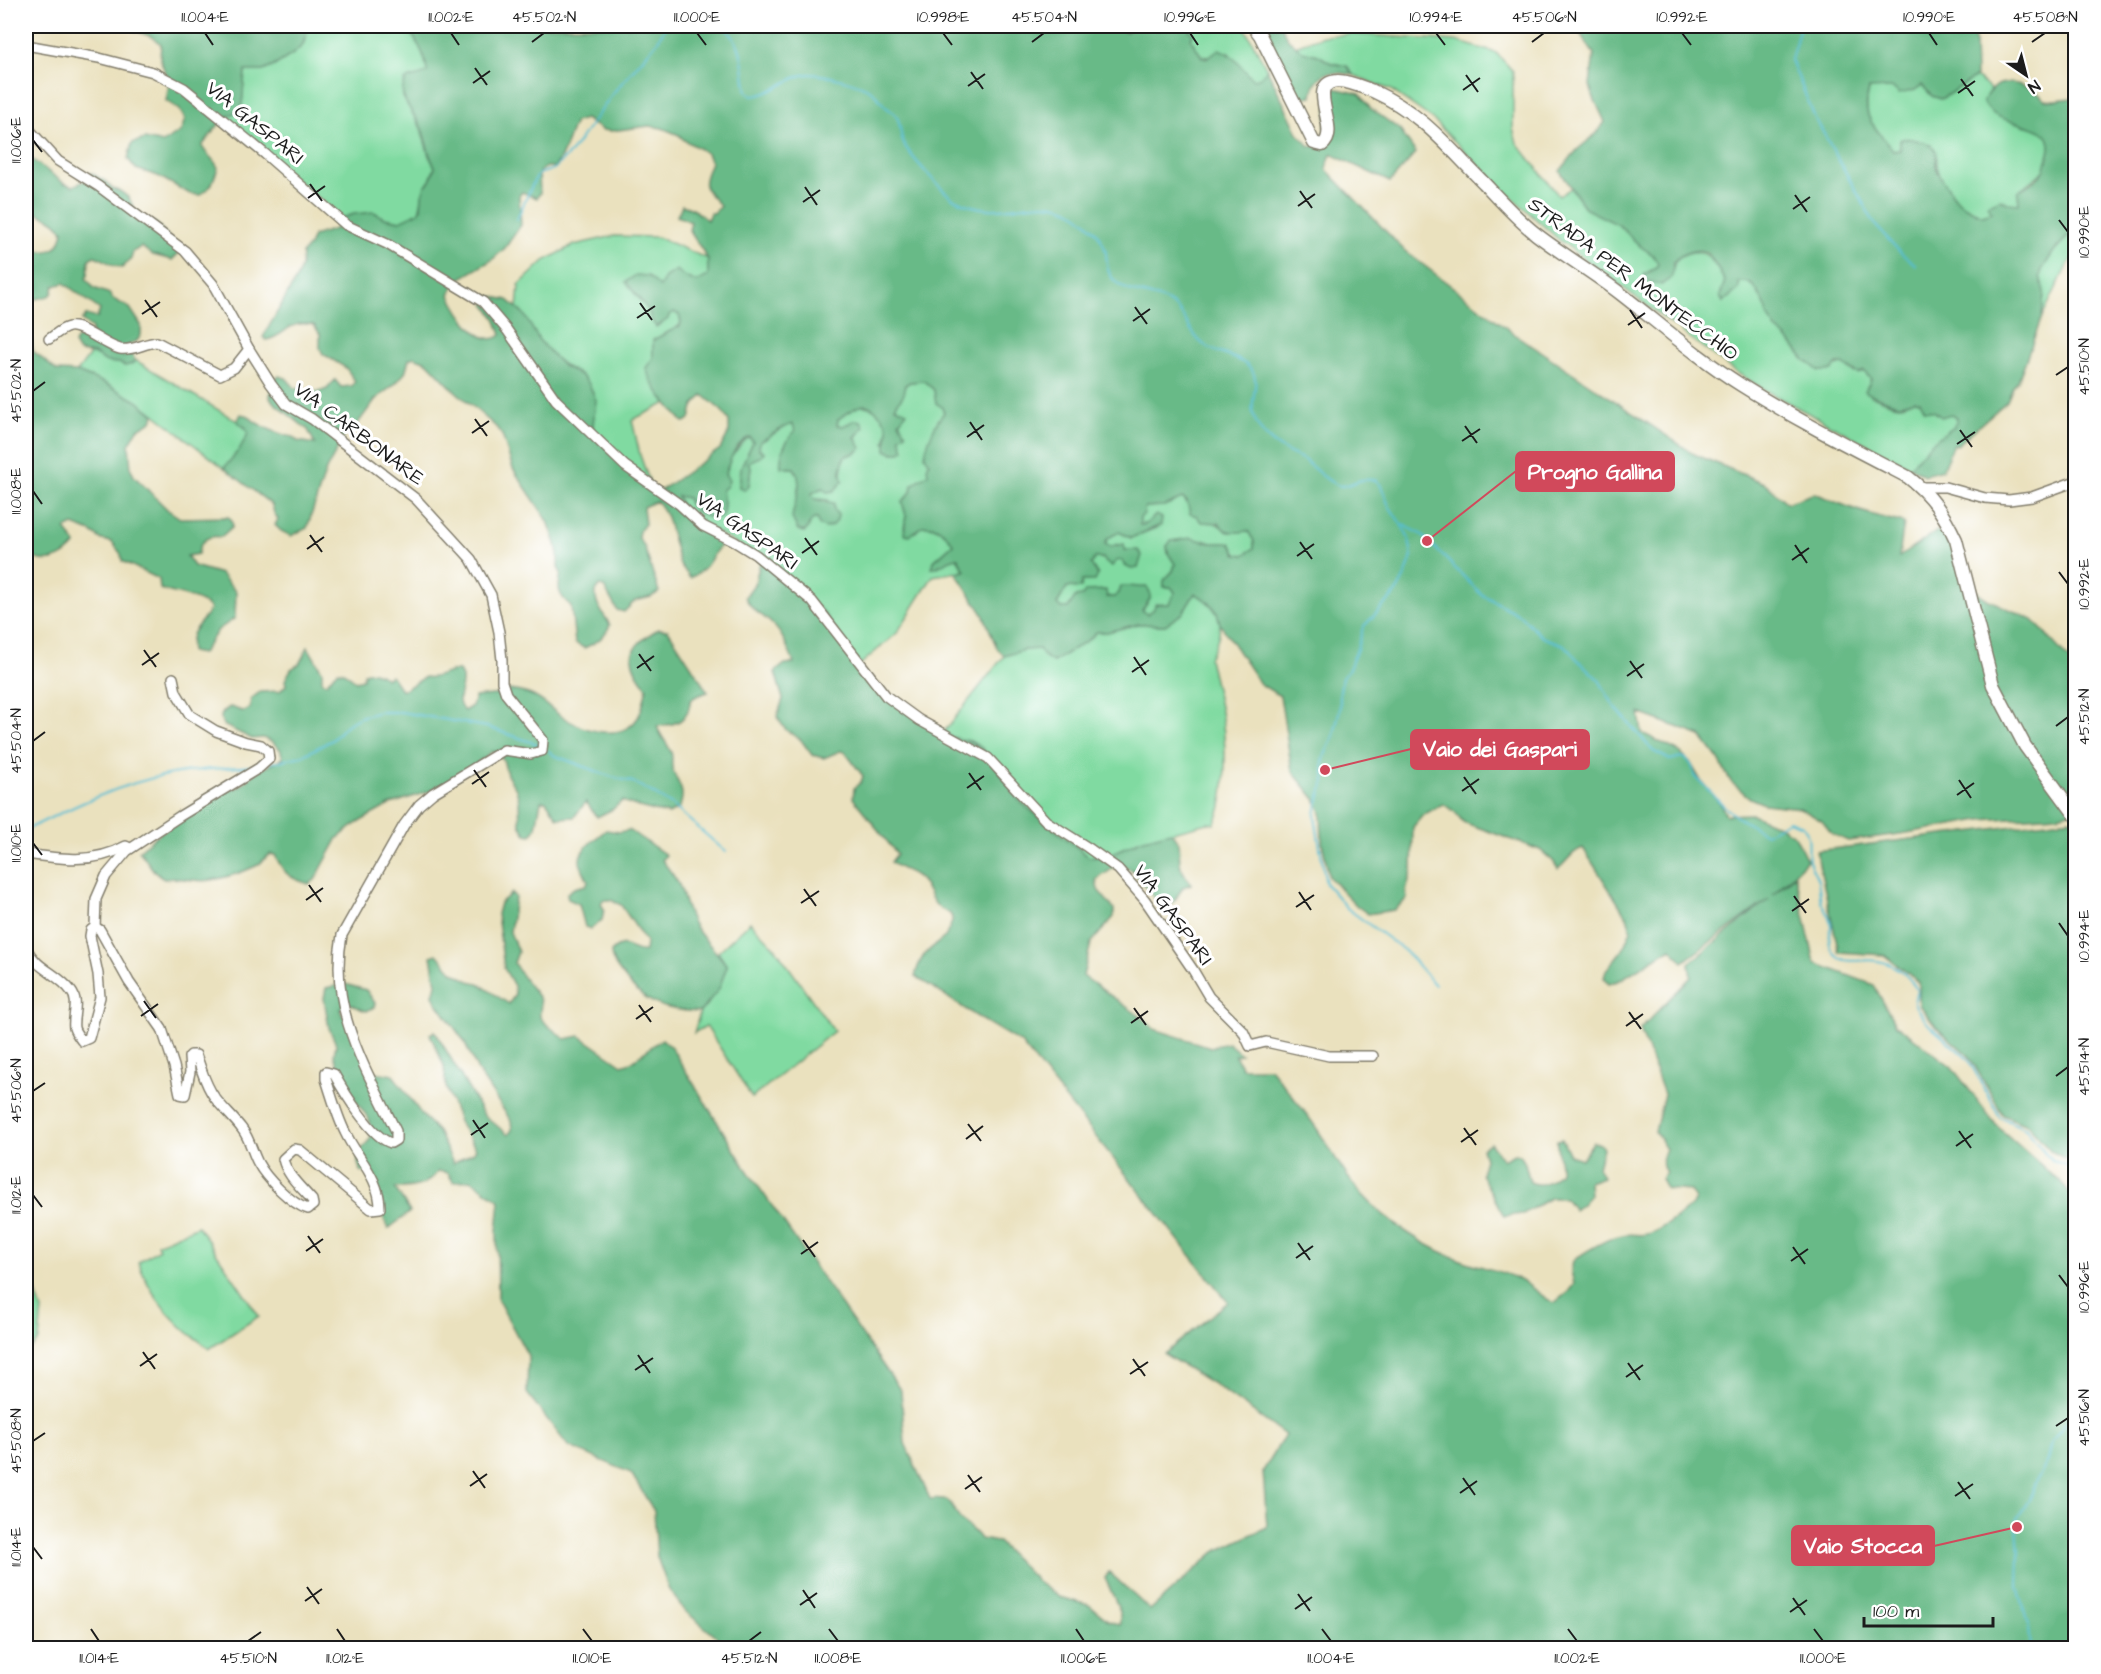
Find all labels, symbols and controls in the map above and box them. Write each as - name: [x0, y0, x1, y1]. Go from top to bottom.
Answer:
- text: 11.004°E: [181, 7, 229, 28]
- text: 11.002°E: [428, 7, 474, 28]
- text: 45.502°N: [512, 7, 576, 28]
- text: 11.000°E: [674, 7, 720, 28]
- text: 10.998°E: [917, 7, 969, 28]
- text: 45.504°N: [1011, 7, 1077, 28]
- text: 10.996°E: [1164, 7, 1216, 28]
- text: 10.994°E: [1410, 7, 1463, 28]
- text: 45.506°N: [1511, 7, 1577, 28]
- text: 10.992°E: [1656, 7, 1708, 28]
- text: 10.990°E: [1903, 7, 1955, 28]
- text: 45.508°N: [2012, 7, 2078, 28]
- north arrow: [1996, 45, 2056, 105]
- street label: VIA GASPARI: [200, 75, 310, 171]
- text: N: [2024, 75, 2044, 98]
- text: 11.006°E: [6, 117, 27, 163]
- street label: STRADA PER MONTECCHIO: [1522, 191, 1744, 367]
- text: 10.990°E: [2074, 206, 2095, 258]
- text: 45.510°N: [2074, 338, 2095, 396]
- text: 45.502°N: [6, 359, 27, 423]
- street label: VIA CARBONARE: [288, 376, 430, 492]
- callout: Progno Gallina: [1516, 452, 1674, 491]
- text: Progno Gallina: [1528, 458, 1663, 489]
- text: 11.008°E: [6, 467, 27, 514]
- street label: VIA GASPARI: [690, 485, 804, 577]
- text: 10.992°E: [2074, 558, 2095, 610]
- text: 45.512°N: [2074, 689, 2095, 745]
- text: 45.504°N: [6, 708, 27, 774]
- callout: Vaio dei Gaspari: [1411, 730, 1589, 769]
- text: Vaio dei Gaspari: [1422, 735, 1578, 765]
- text: 11.010°E: [6, 823, 27, 862]
- street label: VIA GASPARI: [1127, 859, 1219, 971]
- text: 10.994°E: [2074, 909, 2095, 962]
- text: 45.514°N: [2074, 1038, 2095, 1096]
- text: 45.506°N: [6, 1058, 27, 1124]
- text: 11.012°E: [6, 1176, 27, 1214]
- text: 10.996°E: [2074, 1261, 2095, 1313]
- text: 45.516°N: [2074, 1389, 2095, 1447]
- text: 45.508°N: [6, 1408, 27, 1474]
- callout: Vaio Stocca: [1792, 1526, 1934, 1565]
- text: 11.014°E: [6, 1527, 27, 1567]
- text: Vaio Stocca: [1803, 1532, 1922, 1561]
- scale bar: [1864, 1590, 1993, 1628]
- text: 100 m: [1873, 1599, 1919, 1624]
- text: 11.014°E: [79, 1648, 119, 1669]
- text: 45.510°N: [219, 1648, 277, 1669]
- text: 11.012°E: [326, 1648, 364, 1669]
- text: 11.010°E: [573, 1648, 612, 1669]
- text: 45.512°N: [721, 1648, 777, 1669]
- text: 11.008°E: [815, 1648, 862, 1669]
- text: 11.006°E: [1061, 1648, 1107, 1669]
- text: 11.004°E: [1307, 1648, 1355, 1669]
- text: 11.002°E: [1554, 1648, 1600, 1669]
- text: 11.000°E: [1800, 1648, 1846, 1669]

